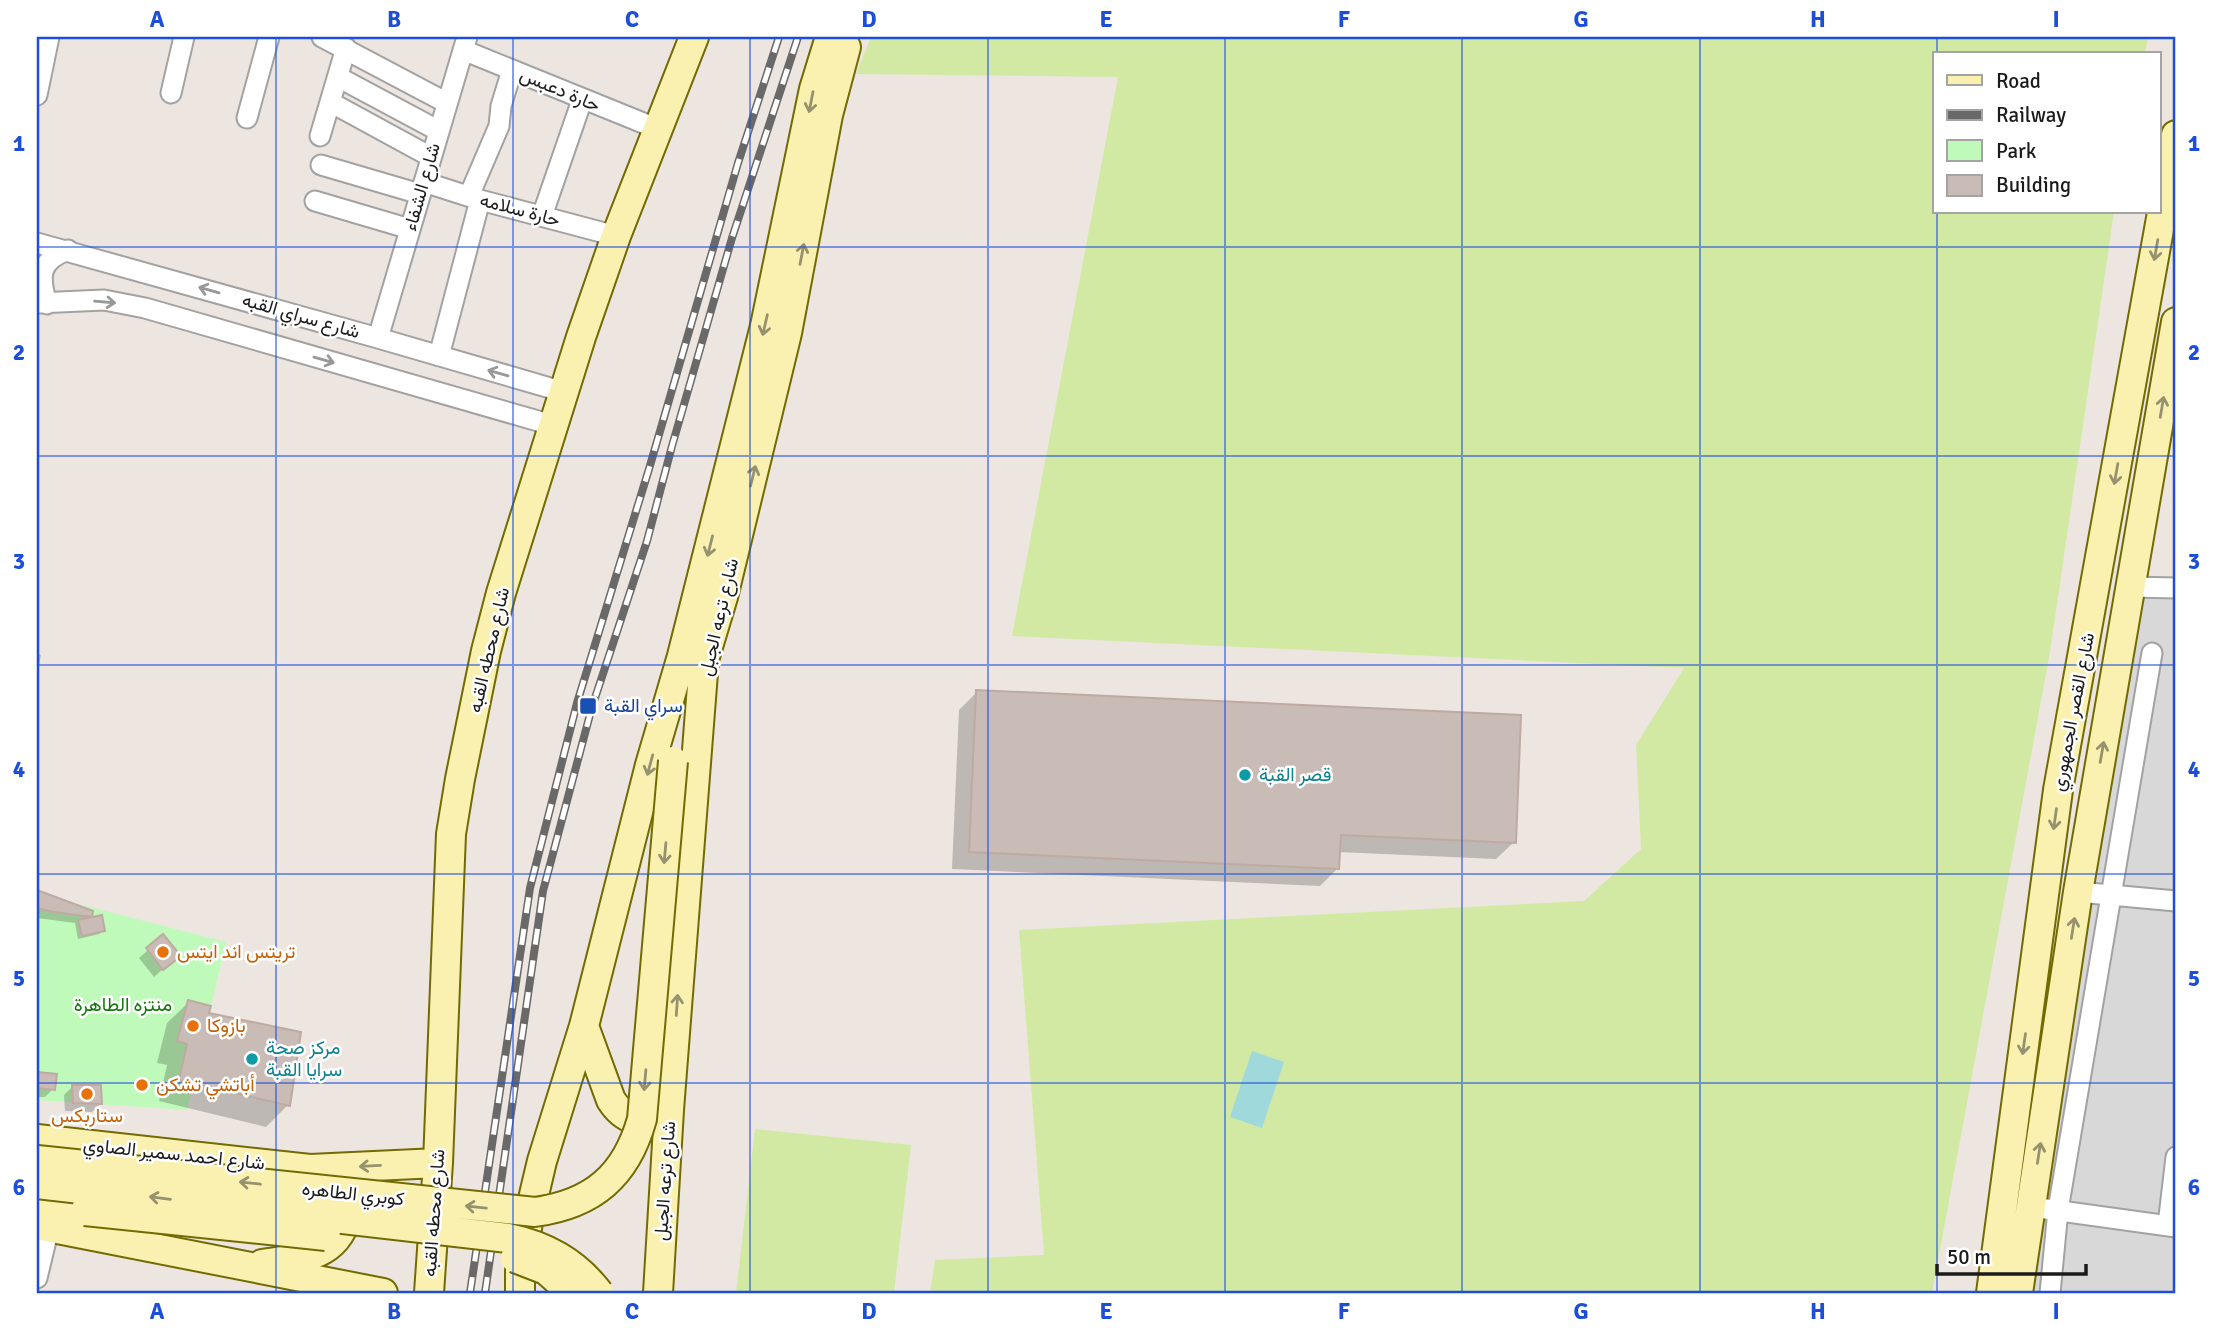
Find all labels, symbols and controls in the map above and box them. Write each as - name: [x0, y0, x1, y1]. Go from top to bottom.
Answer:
- text: A: [150, 5, 165, 34]
- text: B: [387, 5, 401, 34]
- text: C: [625, 5, 639, 34]
- text: D: [861, 5, 877, 34]
- text: E: [1099, 5, 1113, 34]
- text: F: [1338, 5, 1350, 34]
- text: G: [1573, 5, 1589, 34]
- text: H: [1810, 5, 1826, 34]
- text: I: [2052, 5, 2060, 34]
- legend: [1933, 52, 2160, 214]
- street label: حارة دعبس: [516, 62, 604, 118]
- text: Road: [1996, 68, 2041, 94]
- one-way arrow: [804, 90, 817, 113]
- text: Railway: [1996, 102, 2066, 128]
- text: 1: [13, 129, 25, 158]
- text: 1: [2188, 129, 2200, 158]
- text: Park: [1996, 138, 2037, 164]
- street label: شارع الشفاء: [398, 140, 446, 234]
- text: Building: [1996, 172, 2071, 198]
- street label: حارة سلامه: [477, 188, 563, 232]
- one-way arrow: [2149, 238, 2162, 261]
- one-way arrow: [796, 243, 810, 266]
- one-way arrow: [198, 283, 220, 296]
- street label: شارع سراي القبه: [239, 288, 363, 347]
- one-way arrow: [93, 295, 116, 308]
- one-way arrow: [758, 313, 772, 336]
- text: 2: [13, 338, 25, 367]
- text: 2: [2188, 338, 2200, 367]
- one-way arrow: [313, 354, 335, 367]
- one-way arrow: [487, 365, 509, 378]
- one-way arrow: [2156, 396, 2169, 419]
- one-way arrow: [2109, 462, 2122, 485]
- one-way arrow: [747, 465, 760, 487]
- one-way arrow: [703, 534, 716, 557]
- text: 3: [13, 547, 25, 576]
- text: 3: [2188, 547, 2200, 576]
- street label: شارع ترعه الجبل: [694, 556, 744, 678]
- street label: شارع محطه القبه: [463, 585, 515, 715]
- street label: شارع القصر الجمهوري: [2046, 631, 2103, 794]
- place label: سراي القبة: [604, 694, 683, 721]
- marker: سراي القبة: [578, 696, 598, 716]
- one-way arrow: [2096, 741, 2110, 764]
- one-way arrow: [643, 753, 656, 776]
- text: 4: [13, 755, 25, 784]
- text: 4: [2188, 755, 2200, 784]
- place label: قصر القبة: [1259, 763, 1331, 787]
- marker: قصر القبة: [1237, 767, 1253, 783]
- one-way arrow: [2048, 807, 2061, 830]
- one-way arrow: [658, 841, 671, 864]
- one-way arrow: [2067, 917, 2080, 940]
- place label: تريتس اند ايتس: [177, 940, 295, 964]
- marker: تريتس اند ايتس: [155, 944, 171, 960]
- text: 5: [13, 964, 25, 993]
- text: 5: [2188, 964, 2200, 993]
- park label: منتزه الطاهرة: [74, 993, 172, 1017]
- one-way arrow: [671, 994, 684, 1017]
- place label: بازوكا: [207, 1014, 246, 1038]
- marker: بازوكا: [185, 1018, 201, 1034]
- one-way arrow: [2018, 1032, 2031, 1055]
- place label: مركز صحة سرايا القبة: [266, 1036, 342, 1082]
- marker: مركز صحة سرايا القبة: [244, 1051, 260, 1067]
- one-way arrow: [638, 1068, 651, 1091]
- place label: أباتشي تشكن: [156, 1073, 255, 1100]
- marker: أباتشي تشكن: [134, 1077, 150, 1093]
- marker: ستاربكس: [79, 1086, 95, 1102]
- place label: ستاربكس: [51, 1104, 123, 1128]
- street label: شارع ترعه الجبل: [649, 1120, 681, 1242]
- street label: شارع احمد سمير الصاوي: [82, 1133, 266, 1178]
- one-way arrow: [2033, 1142, 2046, 1165]
- street label: شارع محطه القبه: [418, 1148, 450, 1278]
- one-way arrow: [359, 1160, 382, 1173]
- text: 6: [13, 1173, 25, 1202]
- text: 6: [2188, 1173, 2200, 1202]
- one-way arrow: [239, 1176, 261, 1189]
- street label: كوبري الطاهره: [300, 1177, 405, 1214]
- one-way arrow: [149, 1191, 172, 1204]
- one-way arrow: [465, 1200, 488, 1213]
- scale bar: [1937, 1232, 2085, 1276]
- text: 50 m: [1947, 1244, 1991, 1270]
- text: A: [150, 1297, 165, 1326]
- text: B: [387, 1297, 401, 1326]
- text: C: [625, 1297, 639, 1326]
- text: D: [861, 1297, 877, 1326]
- text: E: [1099, 1297, 1113, 1326]
- text: F: [1338, 1297, 1350, 1326]
- text: G: [1573, 1297, 1589, 1326]
- text: H: [1810, 1297, 1826, 1326]
- text: I: [2052, 1297, 2060, 1326]

